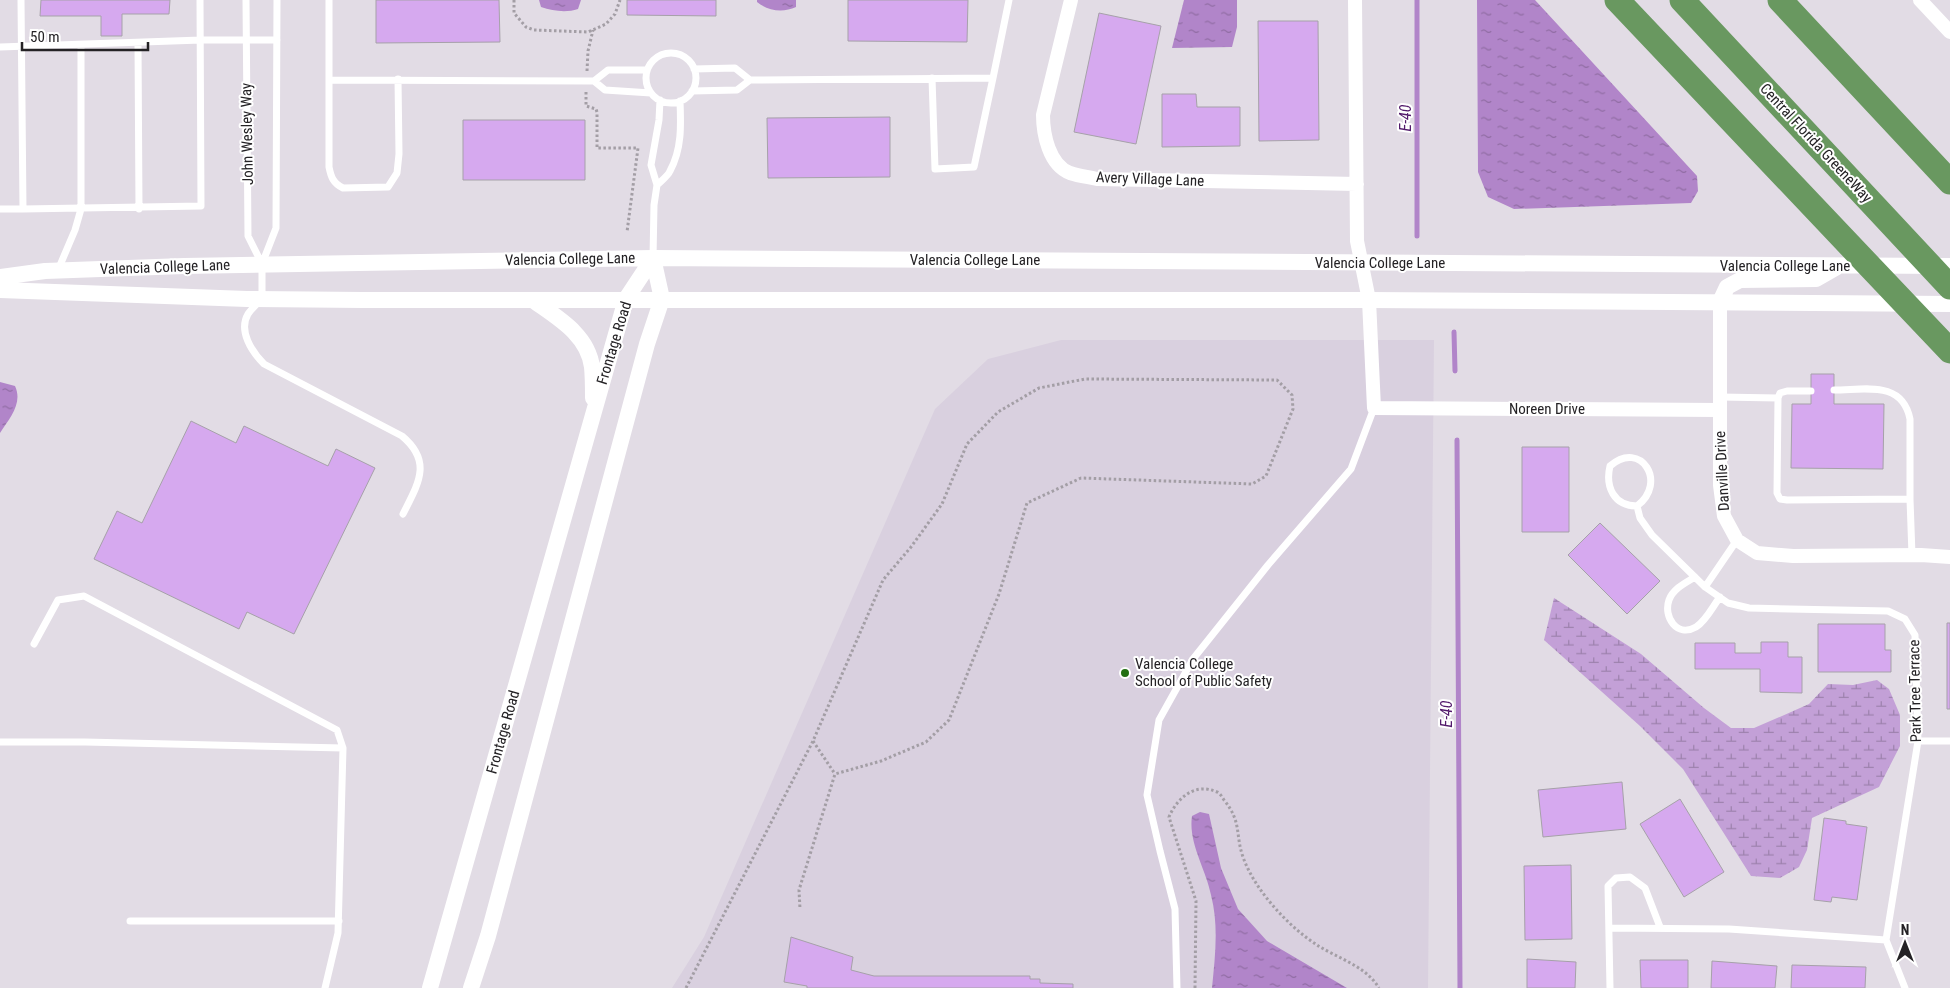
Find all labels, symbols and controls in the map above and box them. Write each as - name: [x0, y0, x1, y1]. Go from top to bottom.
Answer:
- scale bar: [22, 20, 149, 52]
- text: 50 m: [30, 28, 60, 46]
- street label: Central Florida GreeneWay: [1756, 80, 1876, 206]
- street label: John Wesley Way: [237, 83, 257, 185]
- water label: E-40: [1396, 104, 1415, 131]
- street label: Avery Village Lane: [1096, 168, 1204, 190]
- street label: Valencia College Lane: [505, 249, 635, 269]
- street label: Valencia College Lane: [910, 251, 1040, 269]
- street label: Valencia College Lane: [1315, 254, 1445, 272]
- street label: Valencia College Lane: [100, 256, 230, 278]
- street label: Valencia College Lane: [1720, 257, 1850, 275]
- street label: Frontage Road: [593, 299, 635, 387]
- street label: Noreen Drive: [1509, 400, 1585, 418]
- street label: Danville Drive: [1711, 431, 1733, 511]
- street label: Park Tree Terrace: [1905, 639, 1925, 743]
- place label: Valencia College School of Public Safety: [1135, 655, 1272, 690]
- marker: Valencia College School of Public Safety: [1119, 667, 1131, 679]
- street label: Frontage Road: [483, 688, 523, 776]
- water label: E-40: [1437, 700, 1456, 727]
- north arrow: [1880, 918, 1930, 968]
- text: N: [1901, 922, 1909, 938]

